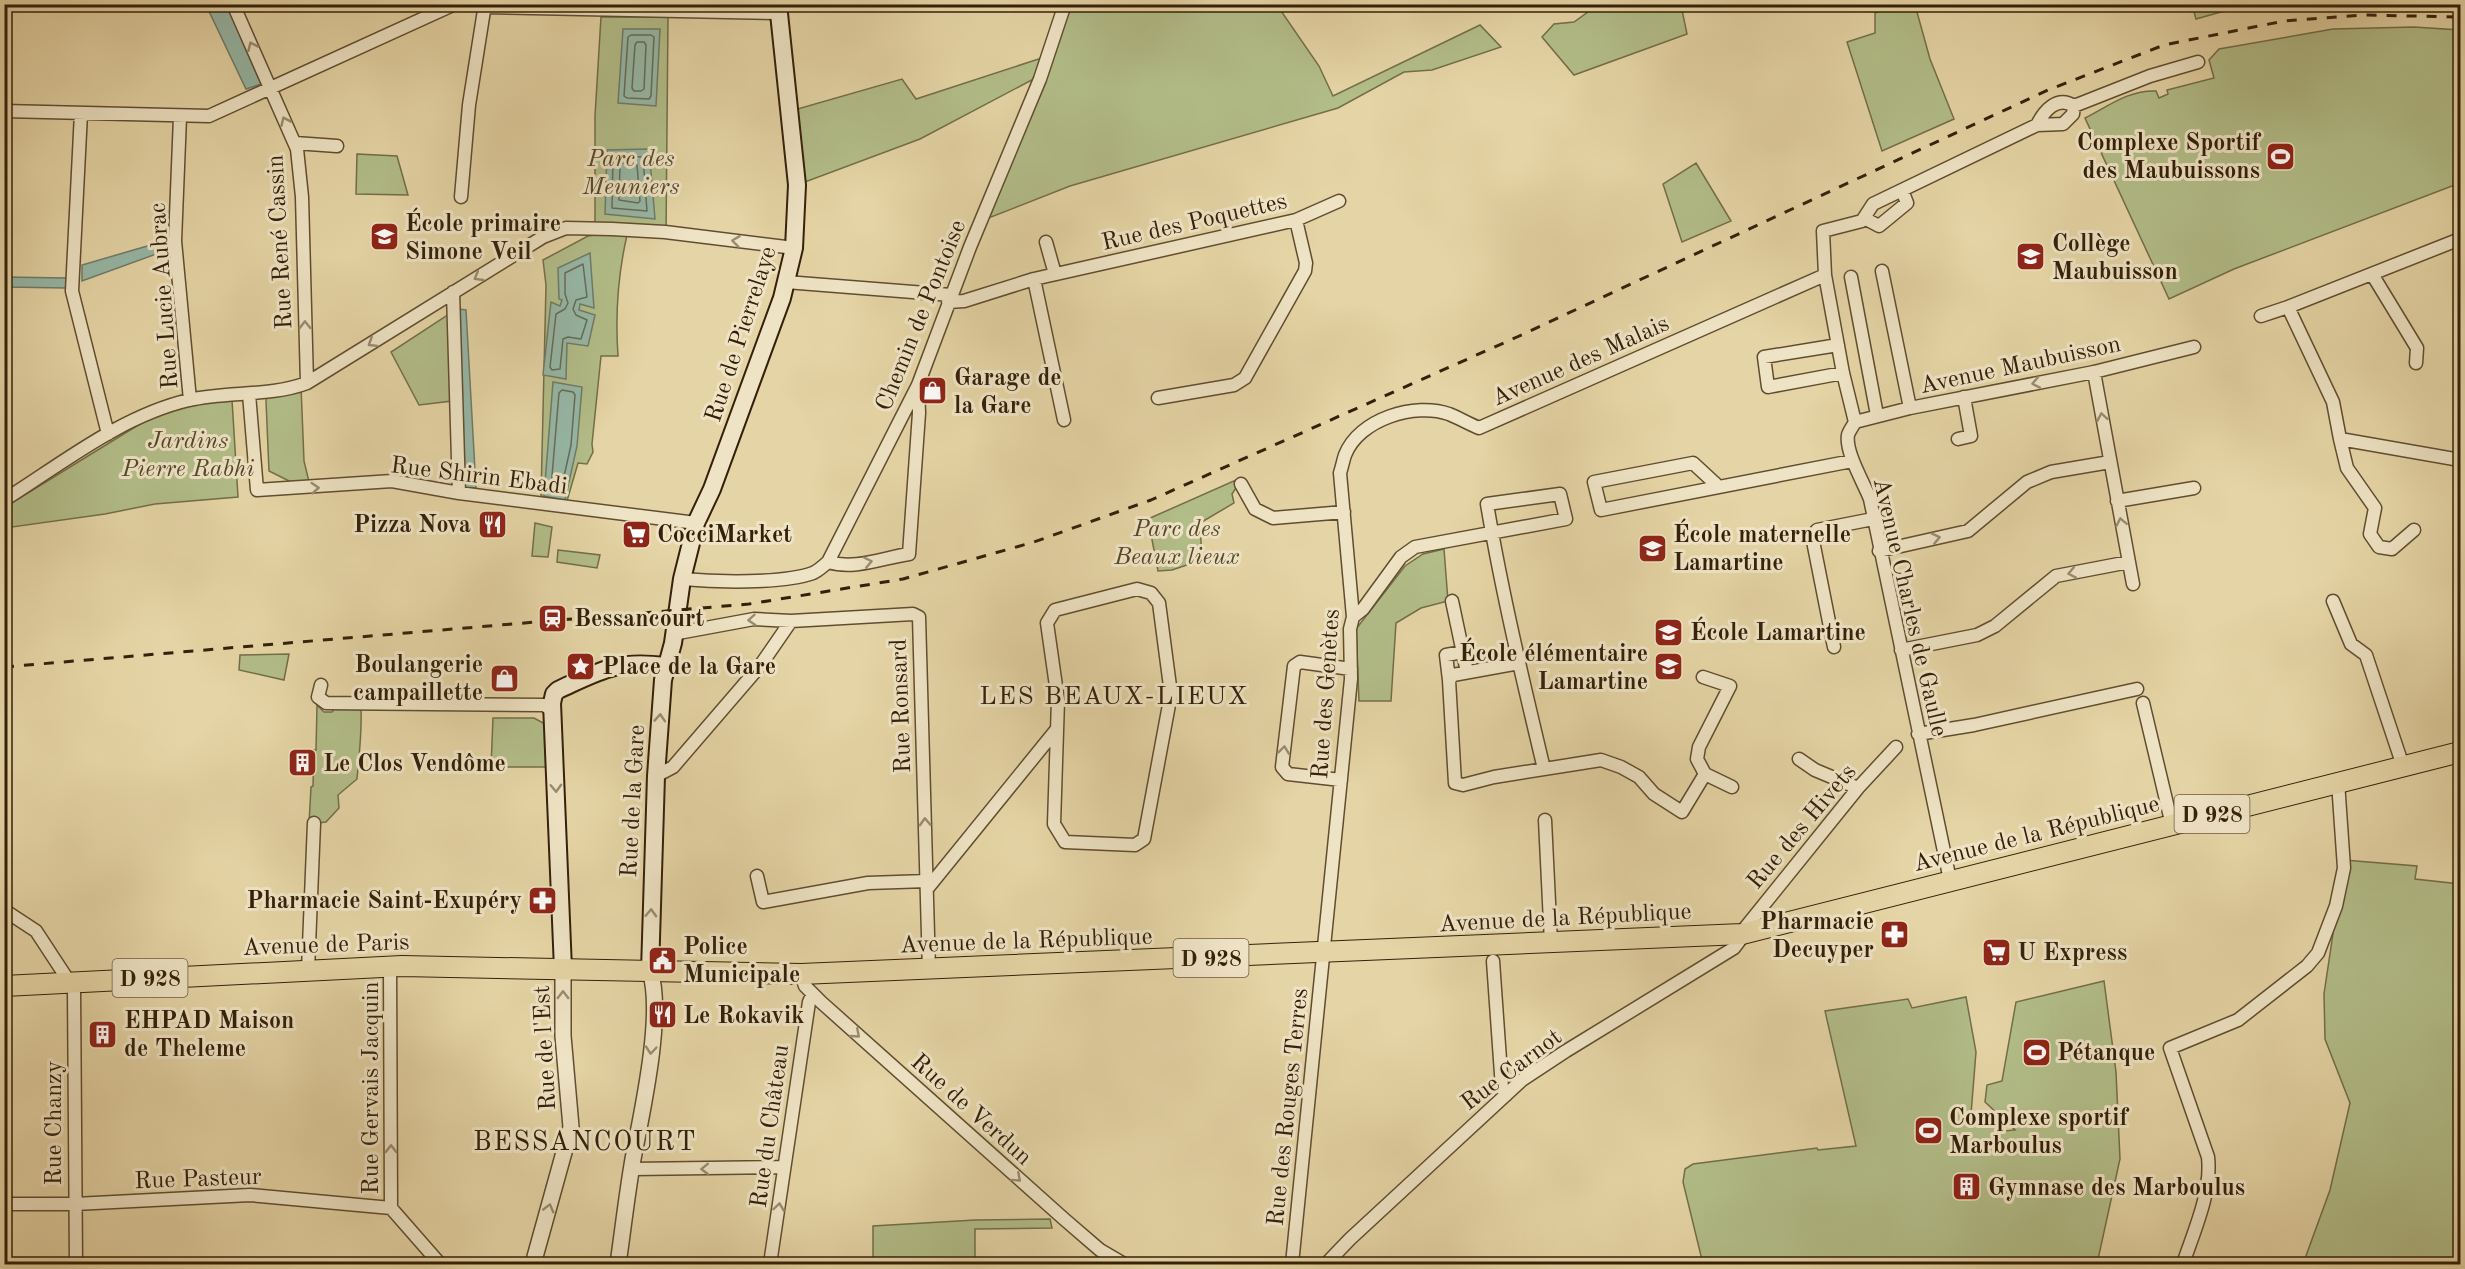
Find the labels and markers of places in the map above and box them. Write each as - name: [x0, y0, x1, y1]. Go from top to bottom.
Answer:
- place label: Complexe Sportif des Maubuissons: [2077, 132, 2262, 184]
- sports icon: Complexe Sportif des Maubuissons: [2265, 140, 2297, 172]
- place label: École primaire Simone Veil: [405, 207, 561, 265]
- school or university icon: École primaire Simone Veil: [368, 221, 400, 253]
- place label: Collège Maubuisson: [2052, 233, 2178, 285]
- school or university icon: Collège Maubuisson: [2015, 241, 2047, 273]
- place label: Garage de la Gare: [954, 367, 1062, 419]
- shop icon: Garage de la Gare: [917, 375, 949, 407]
- restaurant icon: Pizza Nova: [476, 508, 508, 540]
- place label: Pizza Nova: [353, 514, 471, 538]
- supermarket icon: CocciMarket: [620, 518, 652, 550]
- place label: École maternelle Lamartine: [1673, 518, 1851, 576]
- place label: CocciMarket: [657, 524, 792, 548]
- school or university icon: École maternelle Lamartine: [1636, 532, 1668, 564]
- station icon: Bessancourt: [537, 602, 569, 634]
- place label: Bessancourt: [574, 608, 704, 632]
- school or university icon: École Lamartine: [1653, 616, 1685, 648]
- place label: École Lamartine: [1690, 616, 1866, 646]
- place label: École élémentaire Lamartine: [1459, 637, 1648, 695]
- place icon: Place de la Gare: [565, 650, 597, 682]
- school or university icon: École élémentaire Lamartine: [1653, 651, 1685, 683]
- place label: Boulangerie campaillette: [353, 654, 483, 706]
- place label: Place de la Gare: [602, 656, 776, 680]
- shop icon: Boulangerie campaillette: [488, 662, 520, 694]
- building icon: Le Clos Vendôme: [286, 747, 318, 779]
- place label: Le Clos Vendôme: [323, 753, 506, 777]
- pharmacy icon: Pharmacie Saint-Exupéry: [527, 884, 559, 916]
- place label: Pharmacie Saint-Exupéry: [247, 890, 522, 914]
- place label: Pharmacie Decuyper: [1760, 911, 1874, 963]
- pharmacy icon: Pharmacie Decuyper: [1879, 919, 1911, 951]
- place label: Police Municipale: [683, 936, 800, 988]
- supermarket icon: U Express: [1980, 936, 2012, 968]
- place label: U Express: [2017, 942, 2127, 966]
- public building icon: Police Municipale: [646, 944, 678, 976]
- restaurant icon: Le Rokavik: [646, 999, 678, 1031]
- place label: Le Rokavik: [683, 1005, 805, 1029]
- place label: EHPAD Maison de Theleme: [124, 1010, 294, 1062]
- building icon: EHPAD Maison de Theleme: [87, 1018, 119, 1050]
- sports icon: Pétanque: [2020, 1036, 2052, 1068]
- place label: Pétanque: [2057, 1042, 2155, 1066]
- place label: Complexe sportif Marboulus: [1949, 1107, 2129, 1159]
- sports icon: Complexe sportif Marboulus: [1912, 1115, 1944, 1147]
- building icon: Gymnase des Marboulus: [1951, 1171, 1983, 1203]
- place label: Gymnase des Marboulus: [1988, 1177, 2245, 1201]

